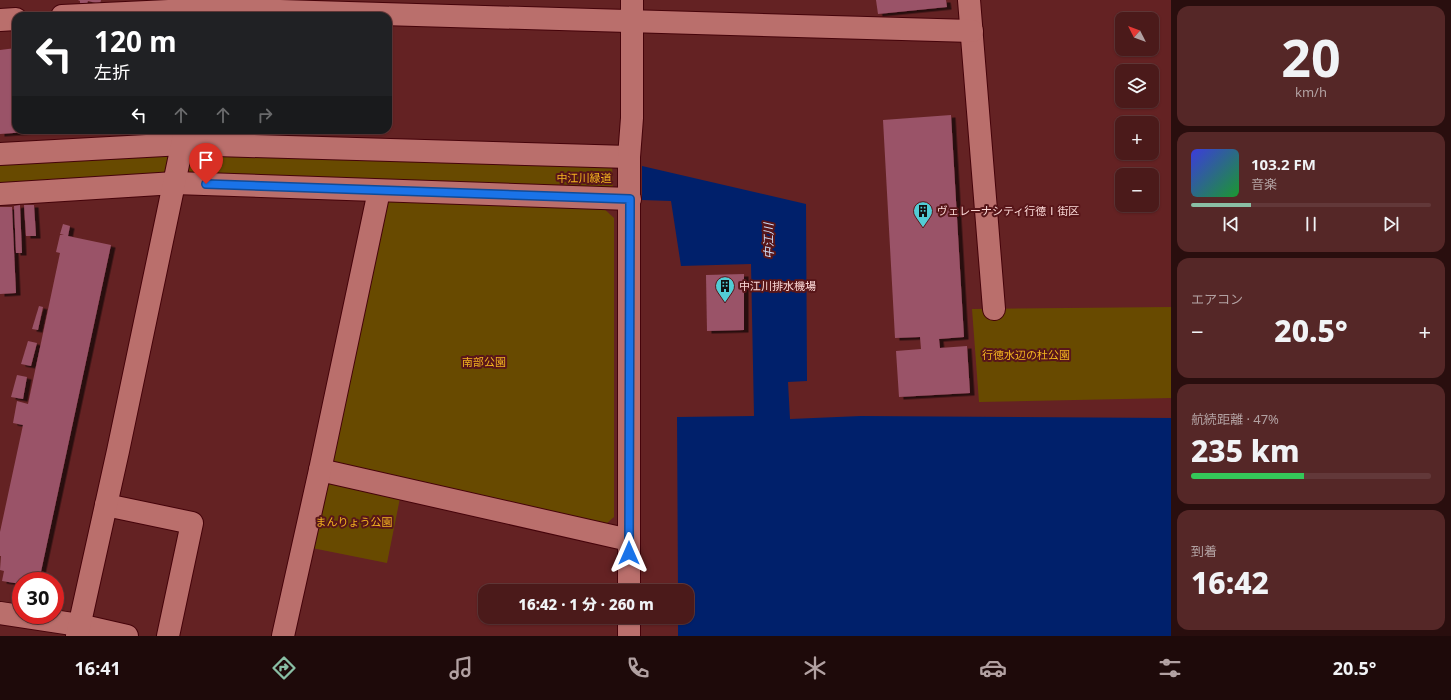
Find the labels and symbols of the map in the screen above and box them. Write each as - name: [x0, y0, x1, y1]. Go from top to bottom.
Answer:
- north arrow: [1115, 12, 1159, 56]
- pin: [189, 143, 223, 184]
- park label: 中江川緑道: [557, 170, 612, 185]
- building icon: ヴェレーナシティ行徳Ⅰ街区: [912, 200, 934, 228]
- place label: ヴェレーナシティ行徳Ⅰ街区: [937, 203, 1079, 218]
- water label: 中江川: [760, 221, 777, 259]
- building icon: 中江川排水機場: [714, 275, 736, 303]
- place label: 中江川排水機場: [739, 278, 816, 293]
- park label: 行徳水辺の杜公園: [982, 347, 1070, 362]
- park label: 南部公園: [462, 354, 506, 369]
- park label: まんりょう公園: [316, 514, 393, 529]
- position arrow: [608, 532, 650, 574]
- speed limit sign: 30: [12, 572, 64, 624]

